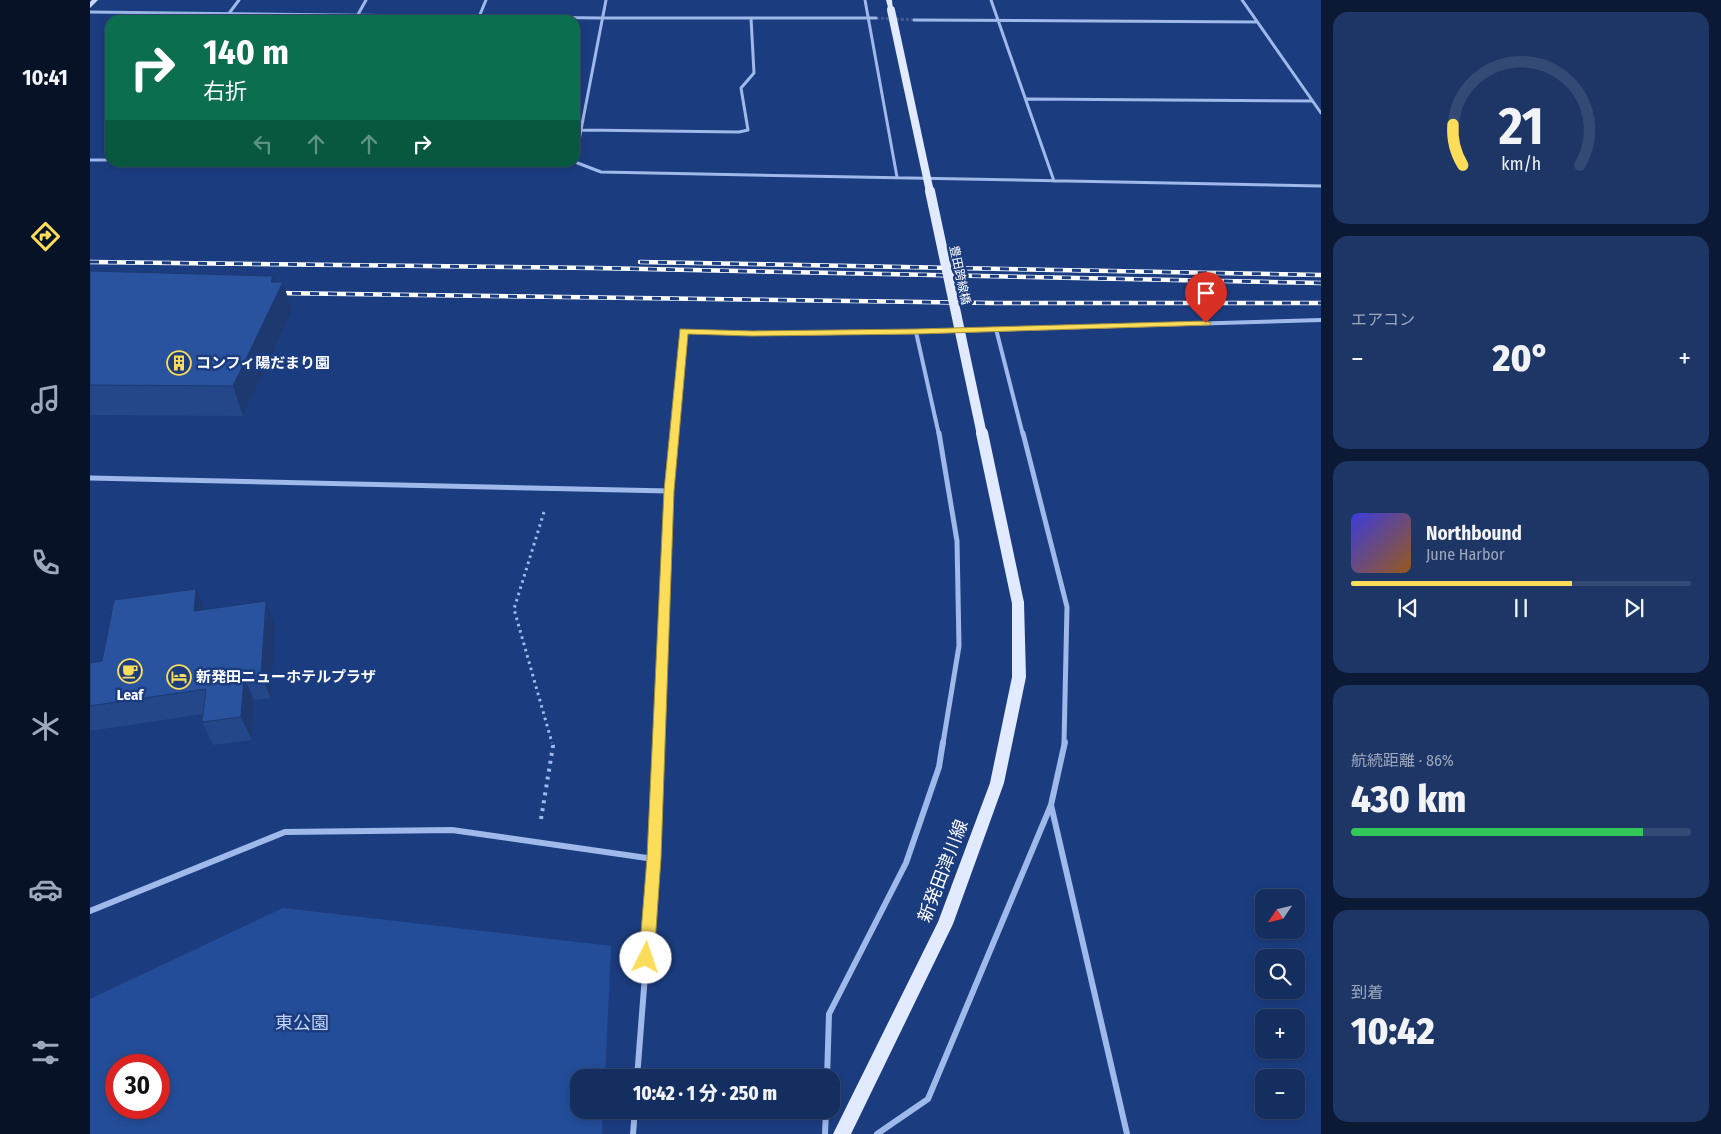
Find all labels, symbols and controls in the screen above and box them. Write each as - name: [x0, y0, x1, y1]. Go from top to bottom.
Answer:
- text: 140 m: [203, 31, 289, 73]
- icon: right: [120, 35, 185, 100]
- text: 10:41: [22, 64, 68, 91]
- text: 右折: [203, 78, 247, 105]
- text: 21: [1497, 95, 1544, 158]
- icon: left: [249, 130, 277, 158]
- icon: ahead: [302, 130, 330, 158]
- icon: ahead: [355, 130, 383, 158]
- icon: right: [408, 130, 436, 158]
- text: km/h: [1501, 153, 1541, 175]
- icon: directions: [28, 219, 63, 254]
- street label: 豊田跨線橋: [947, 244, 973, 306]
- pin: [1185, 272, 1227, 323]
- icon: arrive: [1192, 279, 1220, 307]
- text: エアコン: [1351, 310, 1415, 329]
- text: 20°: [1493, 335, 1549, 381]
- text: −: [1351, 342, 1364, 375]
- text: +: [1678, 342, 1691, 375]
- building icon: コンフィ陽だまり園: [166, 350, 192, 376]
- place label: コンフィ陽だまり園: [196, 354, 330, 372]
- icon: music: [28, 382, 63, 417]
- text: Northbound: [1426, 522, 1522, 545]
- icon: phone: [28, 545, 63, 580]
- text: June Harbor: [1426, 545, 1504, 564]
- icon: previous: [1394, 594, 1422, 622]
- icon: pause: [1507, 594, 1535, 622]
- icon: next: [1620, 594, 1648, 622]
- cafe icon: Leaf: [117, 658, 143, 684]
- hotel icon: 新発田ニューホテルプラザ: [166, 664, 192, 690]
- place label: 新発田ニューホテルプラザ: [196, 668, 376, 686]
- place label: Leaf: [117, 686, 144, 704]
- icon: climate: [28, 709, 63, 744]
- text: 航続距離 · 86%: [1351, 751, 1454, 770]
- text: 430 km: [1351, 776, 1466, 822]
- street label: 新発田津川線: [913, 817, 973, 925]
- icon: car: [28, 872, 63, 907]
- north arrow: [1255, 889, 1305, 939]
- map controls: [1255, 889, 1305, 1119]
- position arrow: [619, 931, 671, 983]
- button: search: [1255, 949, 1305, 999]
- text: 到着: [1351, 983, 1383, 1002]
- text: 10:42: [1351, 1008, 1435, 1054]
- button: +: [1255, 1009, 1305, 1059]
- park label: 東公園: [275, 1012, 329, 1034]
- icon: filters: [28, 1035, 63, 1070]
- speed limit sign: 30: [105, 1054, 170, 1119]
- button: −: [1255, 1069, 1305, 1119]
- text: 10:42 · 1 分 · 250 m: [633, 1082, 777, 1105]

